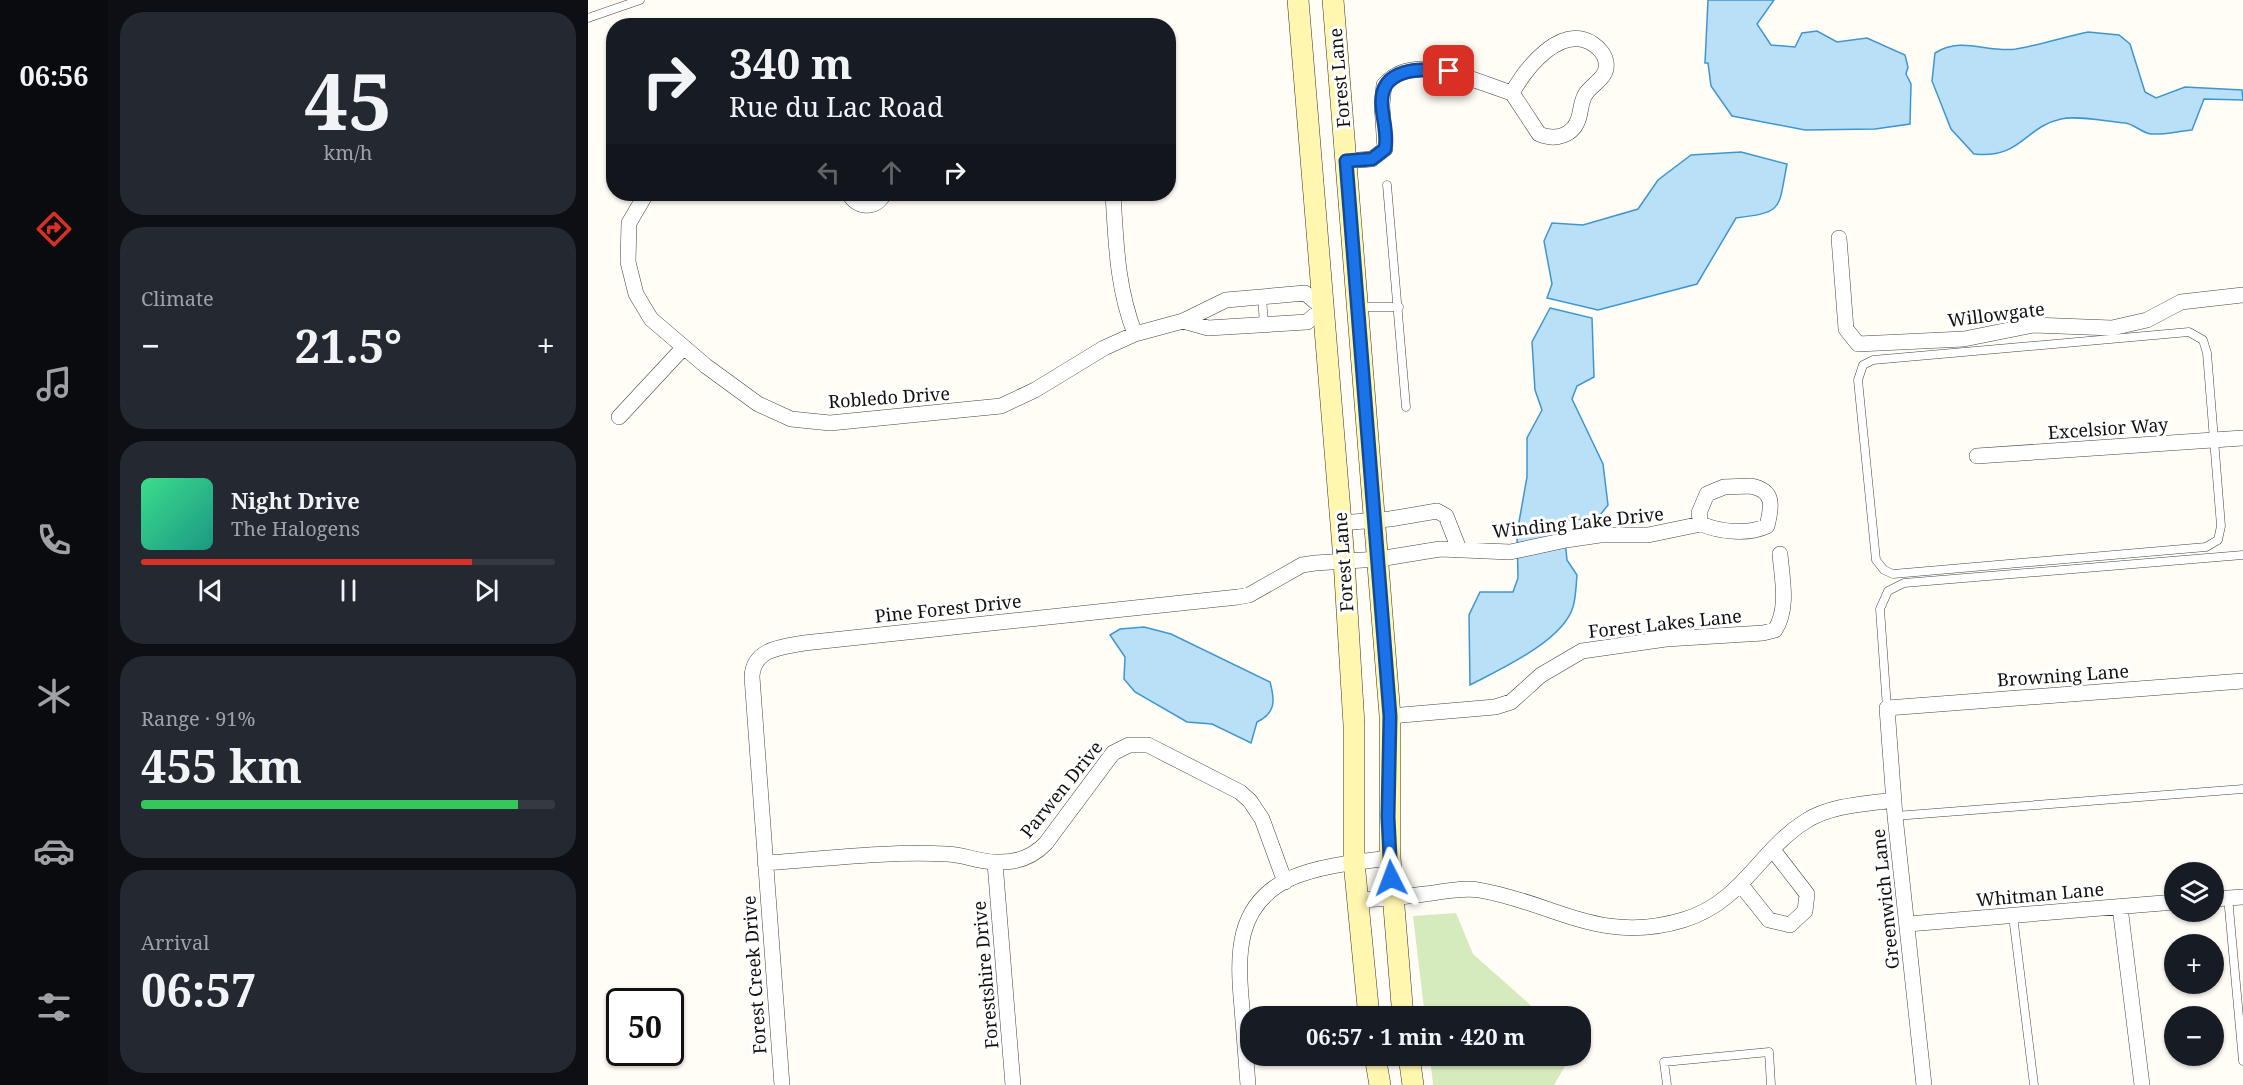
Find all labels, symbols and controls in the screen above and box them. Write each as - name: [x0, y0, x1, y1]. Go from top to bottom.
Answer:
- street label: Forest Lane: [1323, 27, 1355, 129]
- text: 340 m: [729, 34, 853, 91]
- icon: right: [630, 42, 708, 120]
- pin: [1423, 45, 1474, 96]
- text: 45: [304, 47, 392, 153]
- icon: arrive: [1432, 54, 1465, 87]
- text: 06:56: [19, 57, 89, 94]
- text: Rue du Lac Road: [729, 88, 943, 125]
- text: km/h: [323, 139, 373, 166]
- icon: left: [812, 156, 845, 189]
- icon: ahead: [875, 156, 908, 189]
- icon: right: [938, 156, 971, 189]
- icon: directions: [33, 208, 75, 250]
- text: Climate: [141, 285, 214, 312]
- street label: Willowgate: [1946, 296, 2046, 332]
- text: 21.5°: [295, 315, 402, 376]
- text: −: [141, 323, 160, 368]
- text: +: [537, 323, 555, 368]
- icon: music: [33, 363, 75, 405]
- street label: Robledo Drive: [827, 381, 951, 413]
- street label: Excelsior Way: [2047, 412, 2170, 444]
- text: Night Drive: [231, 485, 360, 515]
- street label: Winding Lake Drive: [1491, 501, 1665, 543]
- street label: Forest Lane: [1328, 511, 1358, 613]
- text: The Halogens: [231, 515, 360, 542]
- icon: phone: [33, 519, 75, 561]
- icon: previous: [194, 574, 227, 607]
- icon: pause: [332, 574, 365, 607]
- icon: next: [470, 574, 503, 607]
- street label: Pine Forest Drive: [873, 588, 1023, 628]
- street label: Forest Lakes Lane: [1587, 603, 1743, 643]
- street label: Browning Lane: [1996, 658, 2130, 692]
- icon: climate: [33, 675, 75, 717]
- text: Range · 91%: [141, 705, 255, 732]
- text: 455 km: [141, 735, 302, 796]
- street label: Parwen Drive: [1014, 735, 1108, 843]
- street label: Greenwich Lane: [1866, 828, 1904, 970]
- icon: car: [33, 830, 75, 872]
- position arrow: [1359, 846, 1423, 910]
- map controls: [2164, 862, 2224, 1066]
- button: layers: [2164, 862, 2224, 922]
- street label: Whitman Lane: [1975, 876, 2105, 912]
- street label: Forest Creek Drive: [736, 895, 772, 1055]
- street label: Forestshire Drive: [967, 900, 1003, 1050]
- text: Arrival: [141, 929, 209, 956]
- button: +: [2164, 934, 2224, 994]
- text: 06:57: [141, 959, 256, 1020]
- icon: filters: [33, 986, 75, 1028]
- speed limit sign: 50: [606, 988, 684, 1066]
- button: −: [2164, 1006, 2224, 1066]
- text: 06:57 · 1 min · 420 m: [1306, 1021, 1525, 1051]

